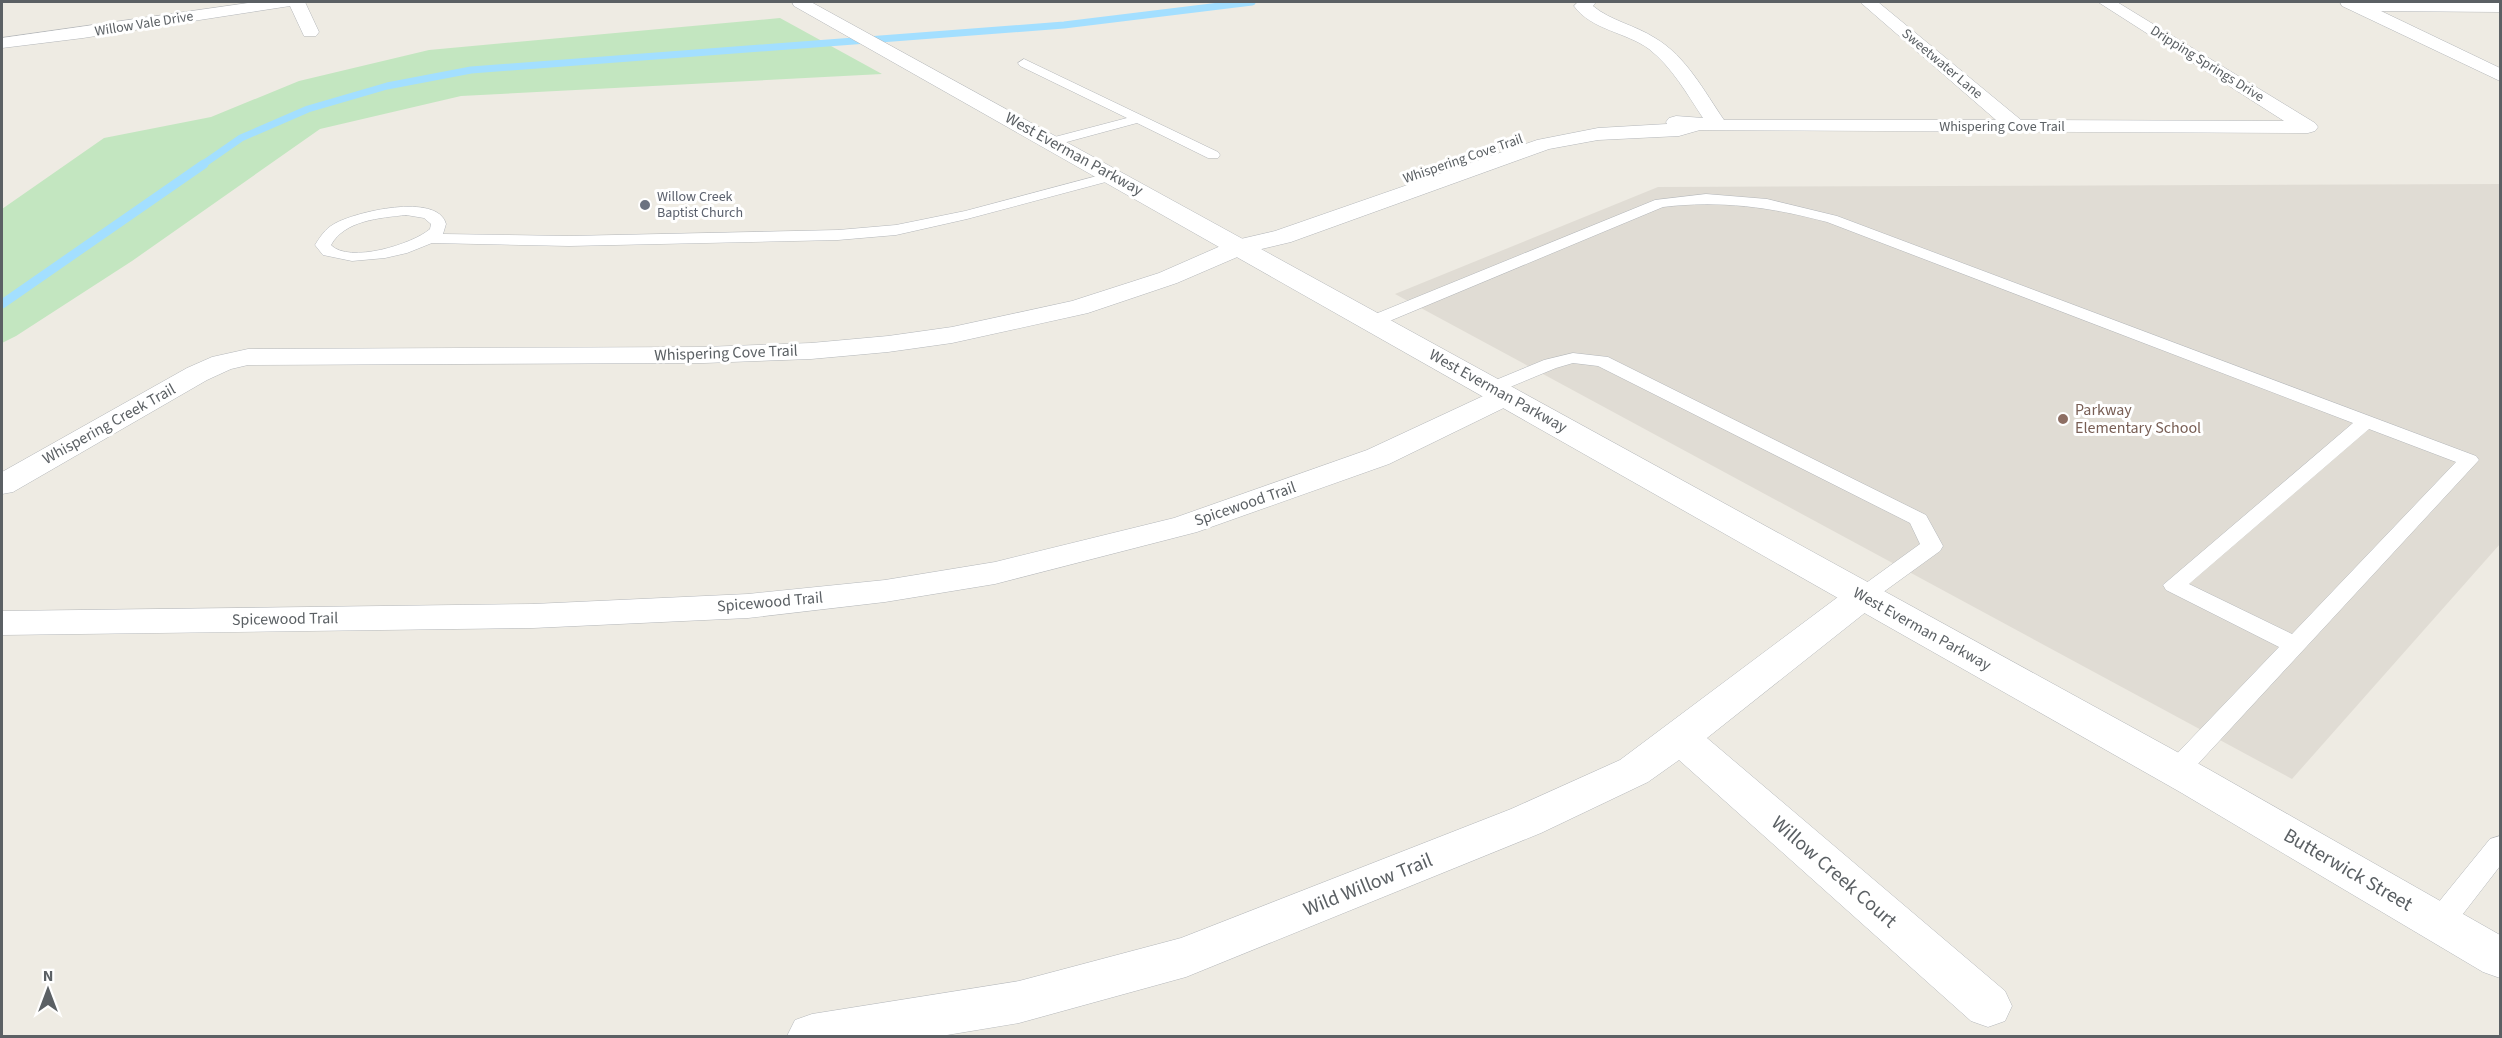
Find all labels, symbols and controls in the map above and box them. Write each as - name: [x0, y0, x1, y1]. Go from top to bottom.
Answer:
- street label: Willow Vale Drive: [93, 6, 195, 42]
- street label: Dripping Springs Drive: [2146, 21, 2268, 107]
- street label: Sweetwater Lane: [1897, 24, 1987, 104]
- street label: West Everman Parkway: [1001, 107, 1147, 201]
- street label: Whispering Cove Trail: [1939, 117, 2065, 137]
- street label: Whispering Cove Trail: [1400, 129, 1526, 189]
- place label: Willow Creek Baptist Church: [657, 187, 743, 223]
- marker: Willow Creek Baptist Church: [638, 198, 652, 212]
- street label: Whispering Cove Trail: [654, 340, 798, 366]
- street label: West Everman Parkway: [1425, 344, 1571, 438]
- street label: Whispering Creek Trail: [39, 378, 179, 470]
- place label: Parkway Elementary School: [2075, 399, 2201, 439]
- marker: Parkway Elementary School: [2056, 412, 2070, 426]
- street label: Spicewood Trail: [1191, 476, 1299, 532]
- street label: West Everman Parkway: [1849, 582, 1995, 676]
- street label: Spicewood Trail: [716, 586, 824, 618]
- street label: Spicewood Trail: [232, 607, 338, 631]
- street label: Willow Creek Court: [1765, 809, 1903, 935]
- street label: Butterwick Street: [2278, 822, 2418, 919]
- street label: Wild Willow Trail: [1299, 846, 1437, 924]
- north arrow: [18, 960, 78, 1020]
- text: N: [43, 965, 53, 987]

